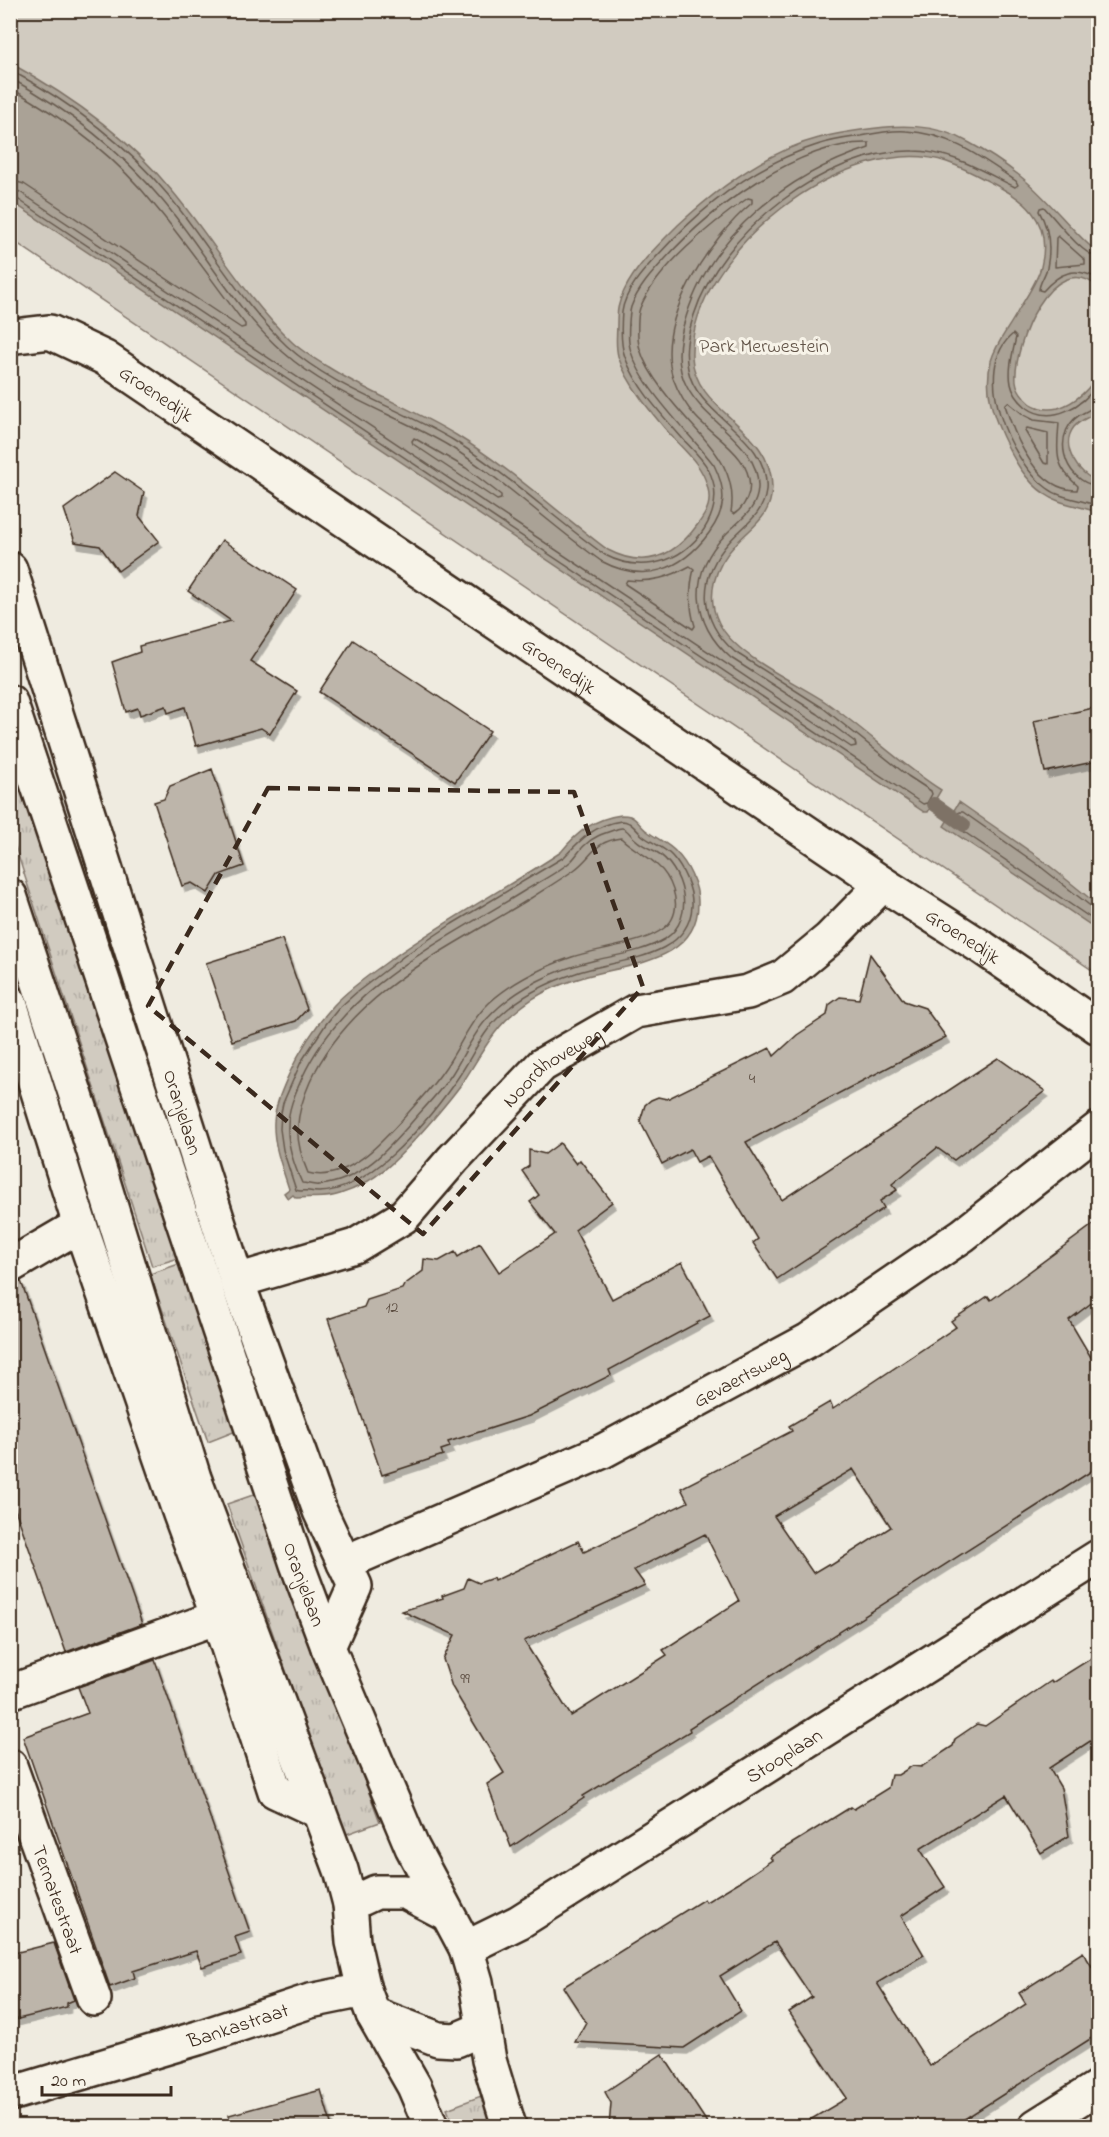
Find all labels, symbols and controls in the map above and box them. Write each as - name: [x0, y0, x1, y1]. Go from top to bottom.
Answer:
- park label: Park Merwestein: [699, 333, 829, 362]
- street label: Groenedijk: [112, 359, 199, 431]
- street label: Groenedijk: [515, 632, 601, 703]
- street label: Groenedijk: [919, 903, 1006, 973]
- street label: Noordhoveweg: [497, 1021, 609, 1115]
- street label: Oranjelaan: [154, 1067, 208, 1159]
- house number: 4: [749, 1067, 756, 1091]
- house number: 12: [385, 1296, 399, 1320]
- street label: Gevaertsweg: [689, 1342, 794, 1417]
- street label: Oranjelaan: [274, 1539, 331, 1631]
- house number: 99: [460, 1667, 470, 1691]
- street label: Stooplaan: [741, 1722, 829, 1792]
- street label: Ternatestraat: [23, 1842, 89, 1959]
- street label: Bankastraat: [183, 1997, 293, 2058]
- scale bar: [42, 2059, 171, 2097]
- text: 20 m: [51, 2069, 86, 2095]

